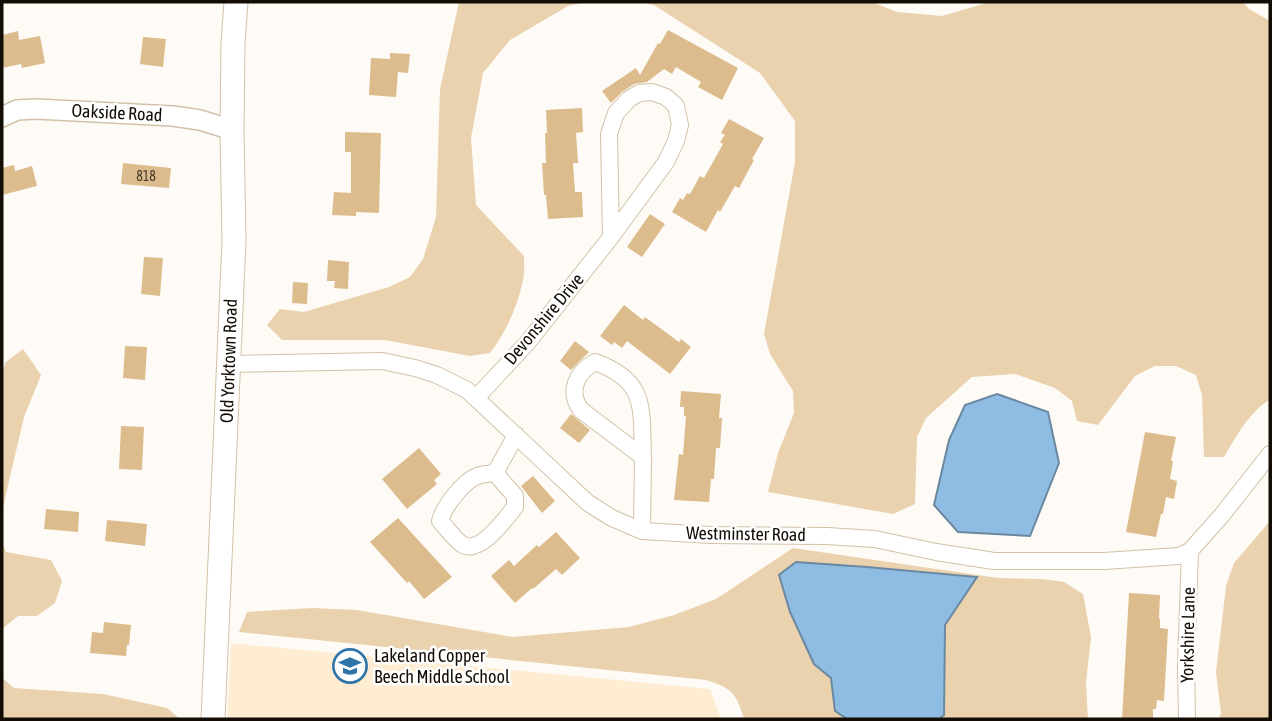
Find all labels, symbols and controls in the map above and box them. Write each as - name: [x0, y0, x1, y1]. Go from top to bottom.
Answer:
- street label: Oakside Road: [71, 100, 163, 125]
- house number: 818: [136, 168, 156, 184]
- street label: Devonshire Drive: [499, 269, 588, 369]
- street label: Old Yorktown Road: [216, 298, 241, 423]
- street label: Westminster Road: [686, 522, 806, 545]
- street label: Yorkshire Lane: [1176, 587, 1199, 683]
- place label: Lakeland Copper Beech Middle School: [374, 645, 510, 687]
- school or university icon: Lakeland Copper Beech Middle School: [331, 647, 369, 685]

